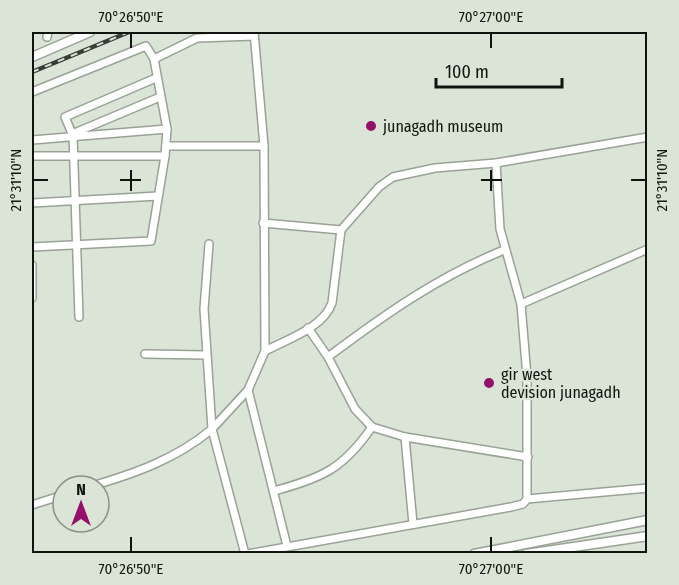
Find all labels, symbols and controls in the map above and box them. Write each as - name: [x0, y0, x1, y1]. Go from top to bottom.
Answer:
- text: 70°26'50"E: [99, 8, 163, 26]
- text: 70°27'00"E: [459, 8, 523, 26]
- scale bar: [436, 51, 562, 89]
- text: 100 m: [445, 61, 489, 83]
- place label: junagadh museum: [382, 117, 503, 136]
- marker: junagadh museum: [364, 119, 378, 133]
- text: 21°31'10"N: [7, 149, 25, 211]
- text: 21°31'10"N: [653, 149, 671, 211]
- place label: gir west devision junagadh: [501, 365, 621, 402]
- marker: gir west devision junagadh: [482, 376, 496, 390]
- north arrow: [51, 474, 111, 534]
- text: N: [76, 480, 86, 499]
- text: 70°26'50"E: [99, 560, 163, 578]
- text: 70°27'00"E: [459, 560, 523, 578]

